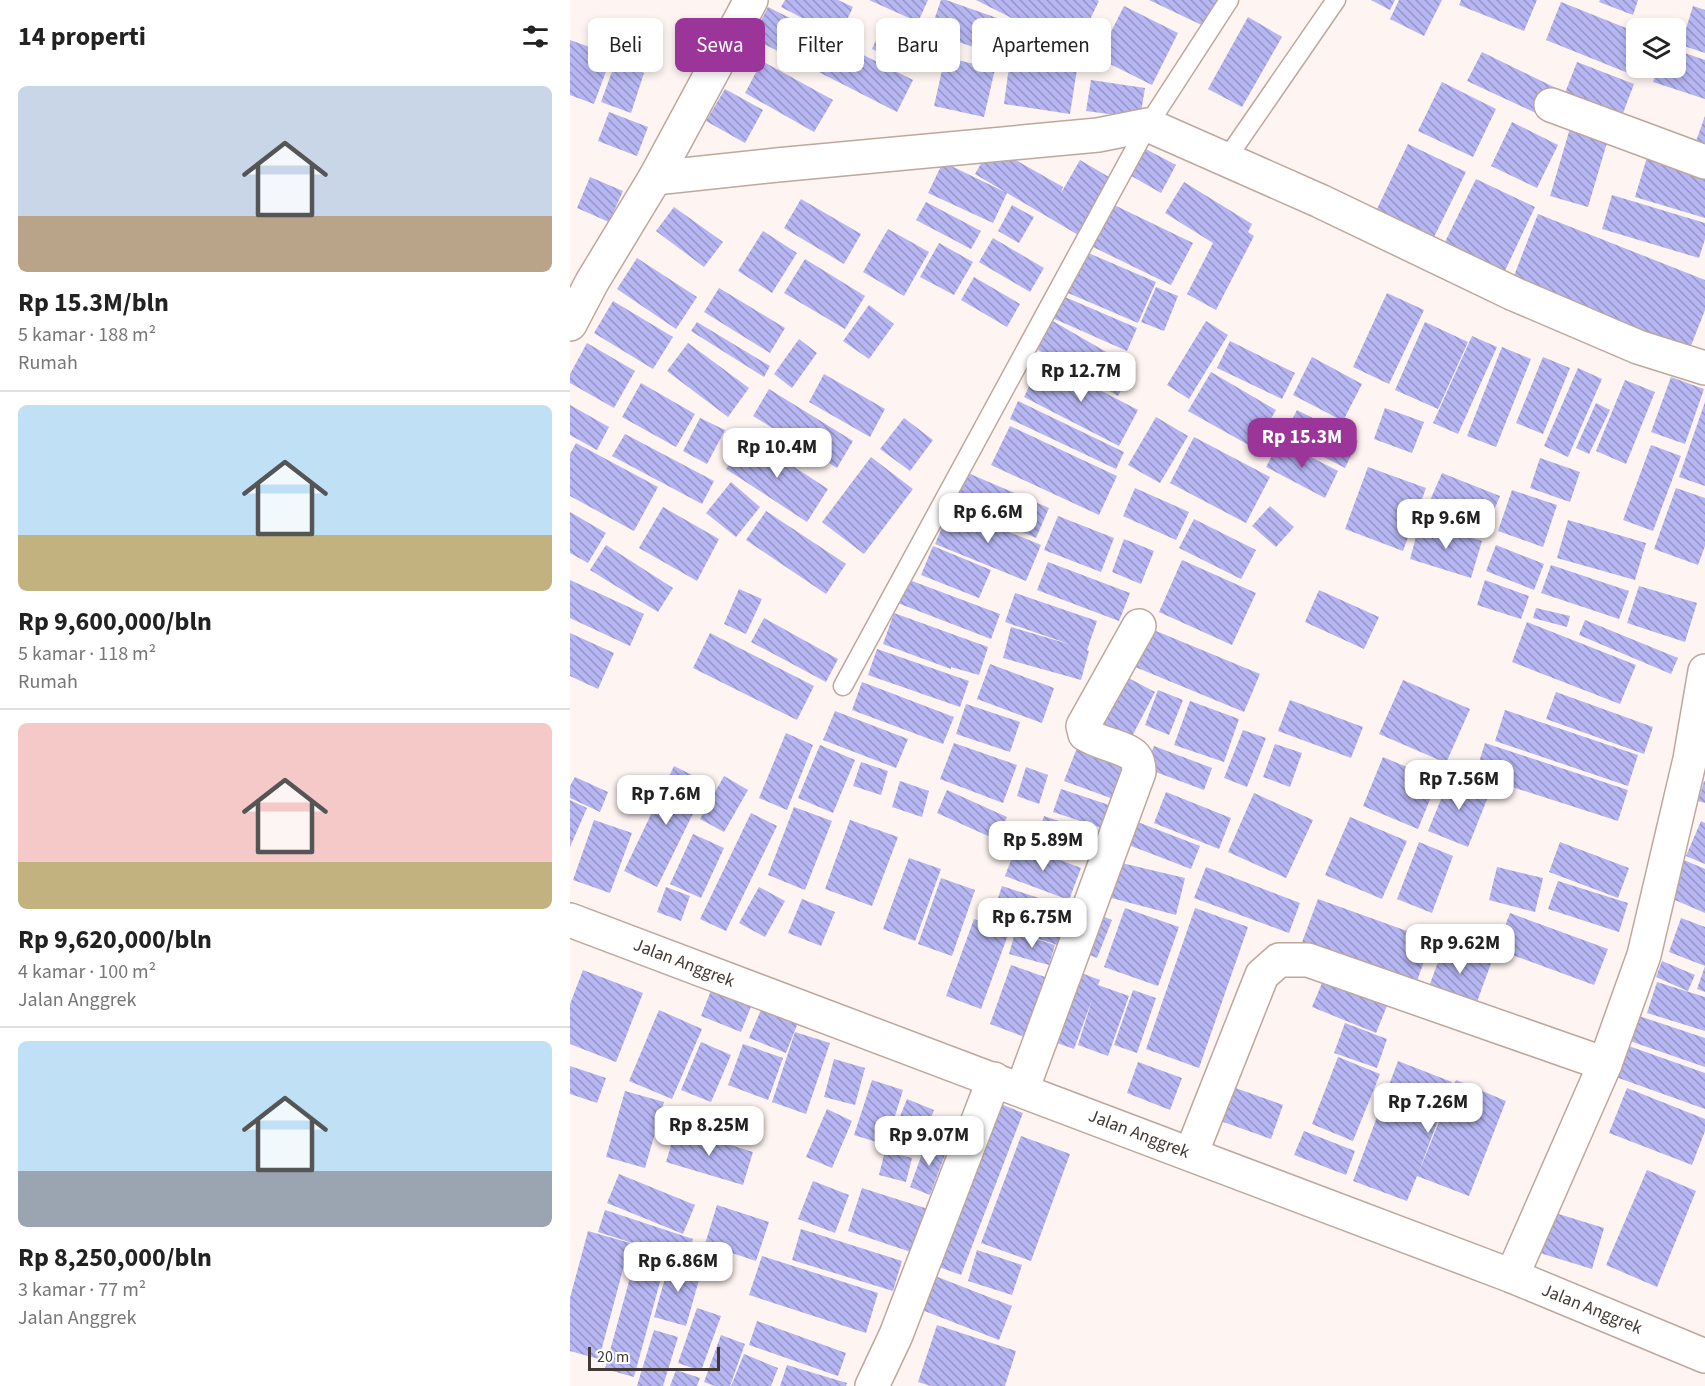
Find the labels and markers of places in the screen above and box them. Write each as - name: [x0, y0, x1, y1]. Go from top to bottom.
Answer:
- pin: Rp 12.7M: [1019, 352, 1143, 403]
- pin: Rp 15.3M: [1240, 418, 1364, 469]
- pin: Rp 10.4M: [715, 428, 839, 479]
- pin: Rp 6.6M: [933, 493, 1043, 544]
- pin: Rp 9.6M: [1391, 499, 1501, 550]
- pin: Rp 7.56M: [1397, 760, 1521, 811]
- pin: Rp 7.6M: [611, 775, 721, 826]
- pin: Rp 5.89M: [981, 821, 1105, 872]
- pin: Rp 6.75M: [970, 898, 1094, 949]
- pin: Rp 9.62M: [1398, 924, 1522, 975]
- pin: Rp 7.26M: [1366, 1083, 1490, 1134]
- pin: Rp 8.25M: [647, 1106, 771, 1157]
- pin: Rp 9.07M: [867, 1116, 991, 1167]
- pin: Rp 6.86M: [616, 1242, 740, 1293]

